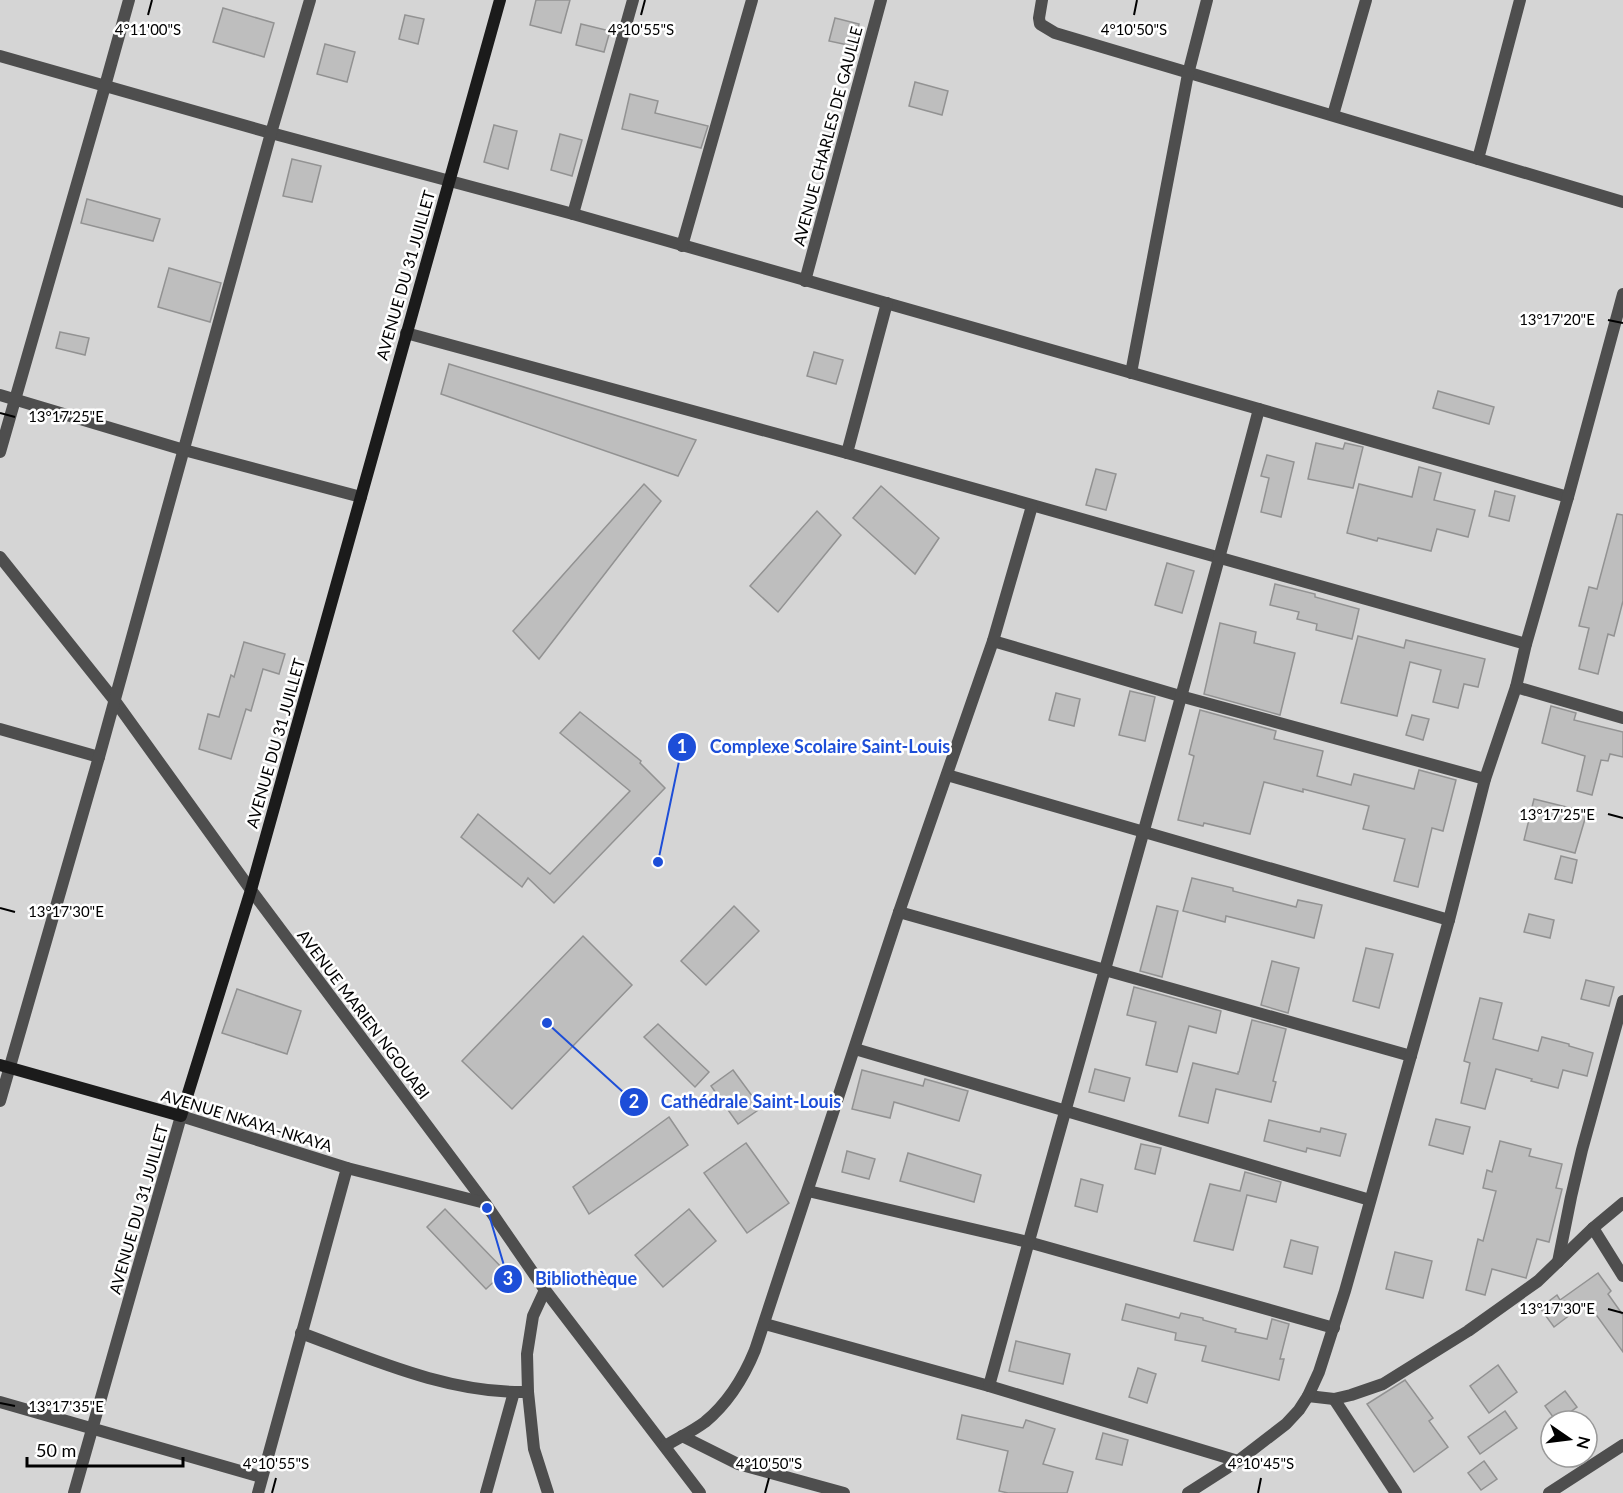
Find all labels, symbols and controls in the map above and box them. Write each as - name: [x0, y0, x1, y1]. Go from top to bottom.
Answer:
- text: 4°11'00"S: [115, 20, 181, 38]
- text: 4°10'55"S: [608, 20, 674, 38]
- text: 4°10'50"S: [1101, 20, 1167, 38]
- street label: AVENUE CHARLES DE GAULLE: [789, 24, 865, 248]
- street label: AVENUE DU 31 JUILLET: [372, 187, 438, 362]
- text: 13°17'20"E: [1519, 310, 1595, 328]
- text: 13°17'25"E: [28, 407, 104, 425]
- street label: AVENUE DU 31 JUILLET: [242, 655, 308, 830]
- callout: Complexe Scolaire Saint-Louis: [667, 729, 962, 765]
- text: 1: [677, 735, 687, 757]
- text: Complexe Scolaire Saint-Louis: [710, 735, 950, 757]
- text: 13°17'25"E: [1519, 805, 1595, 823]
- text: 13°17'30"E: [28, 902, 104, 920]
- street label: AVENUE MARIEN NGOUABI: [294, 926, 434, 1102]
- callout: Cathédrale Saint-Louis: [619, 1084, 853, 1120]
- street label: AVENUE NKAYA-NKAYA: [159, 1085, 335, 1155]
- text: 2: [629, 1090, 639, 1112]
- text: Cathédrale Saint-Louis: [661, 1090, 841, 1112]
- street label: AVENUE DU 31 JUILLET: [105, 1121, 171, 1296]
- callout: Bibliothèque: [493, 1261, 649, 1297]
- text: 3: [503, 1267, 513, 1289]
- text: Bibliothèque: [535, 1267, 637, 1289]
- text: 13°17'30"E: [1519, 1299, 1595, 1317]
- text: 13°17'35"E: [28, 1397, 104, 1415]
- north arrow: [1539, 1409, 1599, 1469]
- scale bar: [27, 1430, 183, 1468]
- text: N: [1573, 1434, 1595, 1451]
- text: 50 m: [36, 1439, 76, 1461]
- text: 4°10'55"S: [243, 1454, 309, 1472]
- text: 4°10'50"S: [736, 1454, 802, 1472]
- text: 4°10'45"S: [1228, 1454, 1294, 1472]

